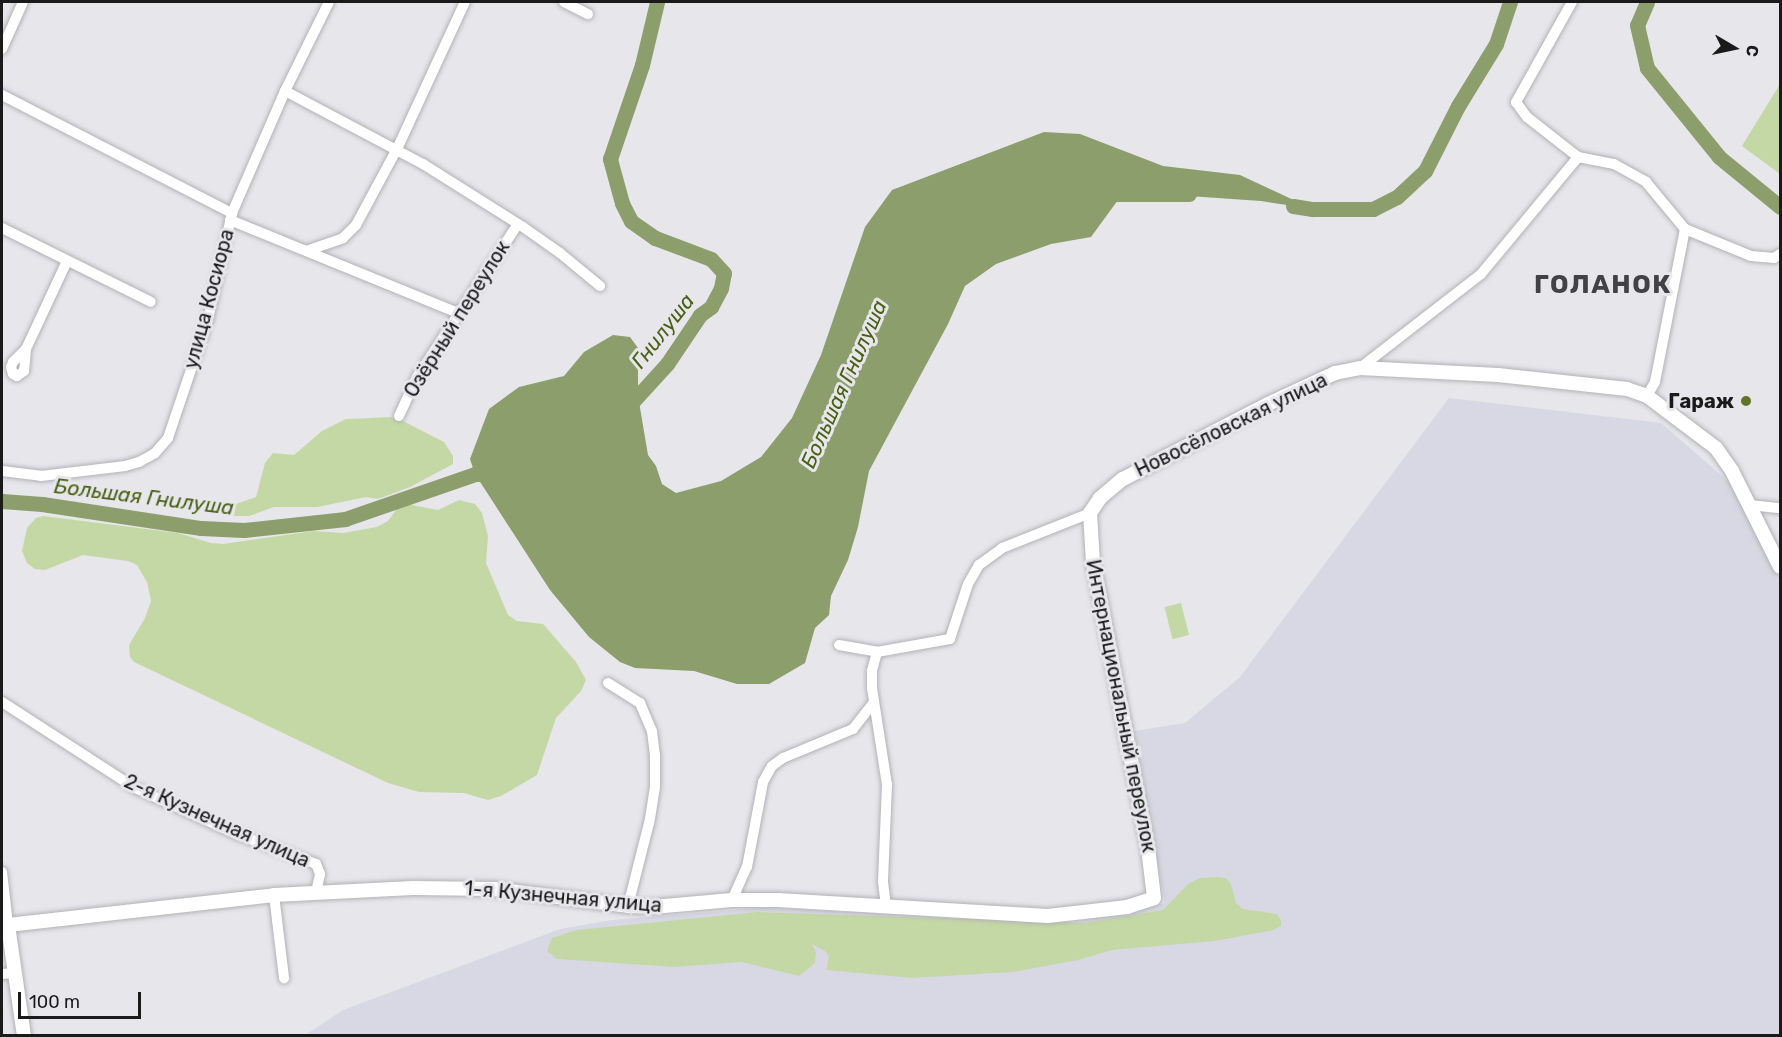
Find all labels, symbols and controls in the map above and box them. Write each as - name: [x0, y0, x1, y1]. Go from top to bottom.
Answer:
- north arrow: [1704, 18, 1764, 78]
- text: С: [1742, 44, 1763, 58]
- street label: улица Косиора: [179, 226, 239, 372]
- street label: Озёрный переулок: [399, 236, 515, 402]
- district label: ГОЛАНОК: [1534, 269, 1672, 301]
- water label: Гнилуша: [626, 289, 700, 373]
- water label: Большая Гнилуша: [796, 296, 892, 472]
- street label: Новосёловская улица: [1131, 368, 1331, 482]
- place label: Гараж: [1668, 389, 1734, 413]
- marker: Гараж: [1739, 394, 1753, 408]
- water label: Большая Гнилуша: [53, 473, 235, 521]
- street label: Интернациональный переулок: [1081, 558, 1161, 854]
- street label: 2-я Кузнечная улица: [120, 769, 314, 873]
- street label: 1-я Кузнечная улица: [463, 876, 663, 918]
- scale bar: [21, 980, 144, 1018]
- text: 100 m: [29, 991, 80, 1013]

